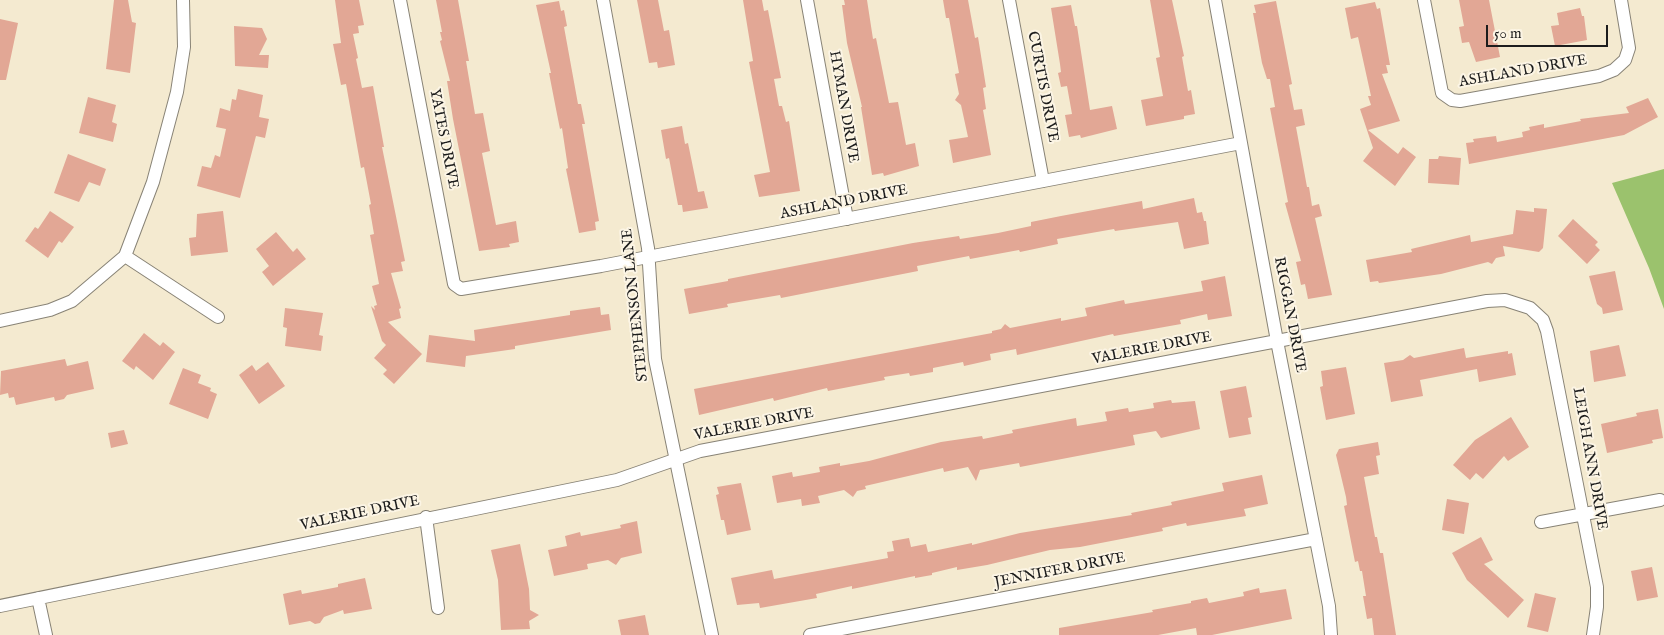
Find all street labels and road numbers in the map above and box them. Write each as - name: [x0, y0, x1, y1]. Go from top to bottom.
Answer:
- street label: CURTIS DRIVE: [1022, 30, 1062, 144]
- street label: HYMAN DRIVE: [824, 49, 862, 165]
- street label: ASHLAND DRIVE: [1458, 52, 1588, 92]
- street label: YATES DRIVE: [424, 87, 462, 191]
- street label: ASHLAND DRIVE: [779, 182, 909, 224]
- street label: STEPHENSON LANE: [619, 227, 653, 383]
- street label: RIGGAN DRIVE: [1269, 256, 1309, 374]
- street label: VALERIE DRIVE: [1091, 329, 1213, 369]
- street label: LEIGH ANN DRIVE: [1568, 386, 1610, 532]
- street label: VALERIE DRIVE: [693, 405, 815, 445]
- street label: VALERIE DRIVE: [299, 493, 421, 535]
- street label: JENNIFER DRIVE: [993, 549, 1127, 593]

